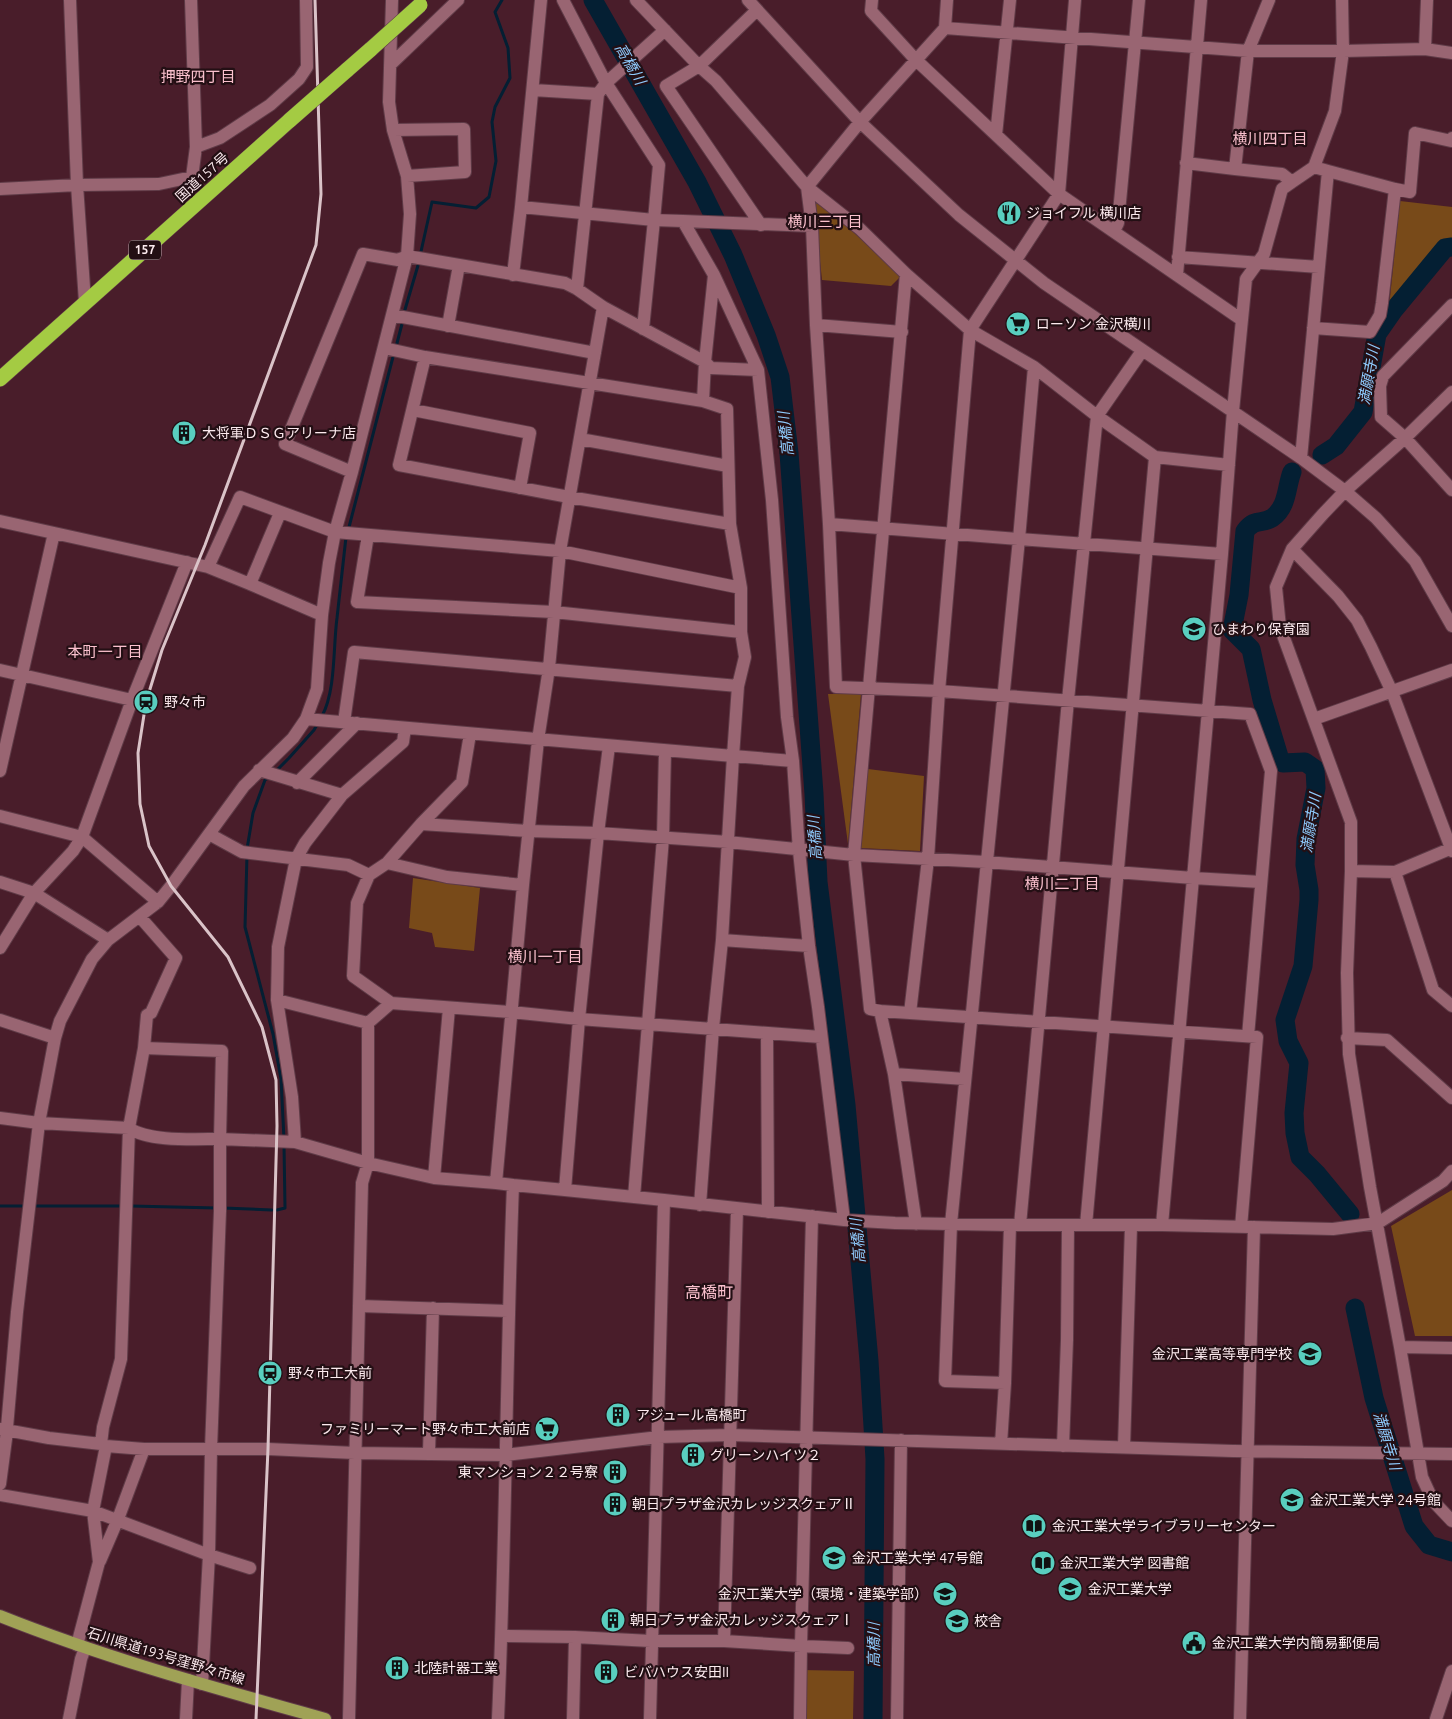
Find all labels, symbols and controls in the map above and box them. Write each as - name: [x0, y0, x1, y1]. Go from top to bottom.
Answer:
- water label: 高橋川: [612, 40, 650, 89]
- district label: 押野四丁目: [160, 68, 236, 85]
- district label: 横川四丁目: [1232, 130, 1308, 147]
- street label: 国道157号: [172, 149, 232, 205]
- restaurant icon: ジョイフル 横川店: [996, 200, 1022, 226]
- place label: ジョイフル 横川店: [1026, 205, 1141, 221]
- district label: 横川三丁目: [787, 213, 863, 230]
- road number: 157: [129, 240, 161, 260]
- supermarket icon: ローソン 金沢横川: [1005, 311, 1031, 337]
- place label: ローソン 金沢横川: [1036, 316, 1151, 332]
- water label: 満願寺川: [1355, 342, 1382, 406]
- water label: 高橋川: [774, 409, 796, 457]
- building icon: 大将軍ＤＳＧアリーナ店: [171, 420, 197, 446]
- place label: 大将軍ＤＳＧアリーナ店: [202, 425, 356, 441]
- school or university icon: ひまわり保育園: [1181, 616, 1207, 642]
- place label: ひまわり保育園: [1212, 621, 1310, 637]
- district label: 本町一丁目: [67, 643, 143, 660]
- station icon: 野々市: [133, 689, 159, 715]
- place label: 野々市: [164, 694, 206, 710]
- water label: 満願寺川: [1297, 790, 1324, 854]
- water label: 高橋川: [804, 813, 825, 861]
- district label: 横川二丁目: [1024, 875, 1100, 892]
- district label: 横川一丁目: [507, 948, 583, 965]
- water label: 高橋川: [847, 1216, 868, 1264]
- district label: 高橋町: [685, 1283, 733, 1301]
- school or university icon: 金沢工業高等専門学校: [1297, 1341, 1323, 1367]
- place label: 金沢工業高等専門学校: [1152, 1346, 1292, 1362]
- station icon: 野々市工大前: [257, 1360, 283, 1386]
- place label: 野々市工大前: [288, 1365, 372, 1381]
- building icon: アジュール高橋町: [605, 1402, 631, 1428]
- place label: アジュール高橋町: [636, 1407, 746, 1423]
- water label: 満願寺川: [1371, 1410, 1405, 1474]
- supermarket icon: ファミリーマート野々市工大前店: [534, 1416, 560, 1442]
- place label: ファミリーマート野々市工大前店: [320, 1421, 530, 1437]
- building icon: グリーンハイツ２: [680, 1442, 706, 1468]
- place label: グリーンハイツ２: [710, 1447, 821, 1463]
- building icon: 東マンション２２号寮: [602, 1459, 628, 1485]
- place label: 東マンション２２号寮: [458, 1464, 598, 1480]
- school or university icon: 金沢工業大学 24号館: [1279, 1487, 1305, 1513]
- building icon: 朝日プラザ金沢カレッジスクェアⅡ: [602, 1491, 628, 1517]
- place label: 金沢工業大学 24号館: [1310, 1492, 1441, 1508]
- place label: 朝日プラザ金沢カレッジスクェアⅡ: [632, 1496, 856, 1512]
- library icon: 金沢工業大学ライブラリーセンター: [1021, 1513, 1047, 1539]
- place label: 金沢工業大学ライブラリーセンター: [1052, 1518, 1276, 1534]
- school or university icon: 金沢工業大学 47号館: [821, 1545, 847, 1571]
- place label: 金沢工業大学 47号館: [852, 1550, 983, 1566]
- library icon: 金沢工業大学 図書館: [1030, 1550, 1056, 1576]
- place label: 金沢工業大学 図書館: [1060, 1555, 1189, 1571]
- school or university icon: 金沢工業大学: [1057, 1576, 1083, 1602]
- school or university icon: 金沢工業大学（環境・建築学部）: [932, 1581, 958, 1607]
- place label: 金沢工業大学: [1088, 1581, 1172, 1597]
- place label: 金沢工業大学（環境・建築学部）: [718, 1586, 928, 1602]
- building icon: 朝日プラザ金沢カレッジスクェアⅠ: [600, 1607, 626, 1633]
- school or university icon: 校舎: [944, 1608, 970, 1634]
- place label: 朝日プラザ金沢カレッジスクェアⅠ: [630, 1612, 854, 1628]
- place label: 校舎: [974, 1613, 1002, 1629]
- water label: 高橋川: [865, 1621, 882, 1668]
- street label: 石川県道193号窪野々市線: [85, 1624, 247, 1688]
- public building icon: 金沢工業大学内簡易郵便局: [1181, 1630, 1207, 1656]
- place label: 金沢工業大学内簡易郵便局: [1212, 1635, 1380, 1651]
- building icon: 北陸計器工業: [384, 1655, 410, 1681]
- building icon: ビバハウス安田II: [593, 1659, 619, 1685]
- place label: 北陸計器工業: [414, 1660, 498, 1676]
- place label: ビバハウス安田II: [624, 1664, 729, 1680]

